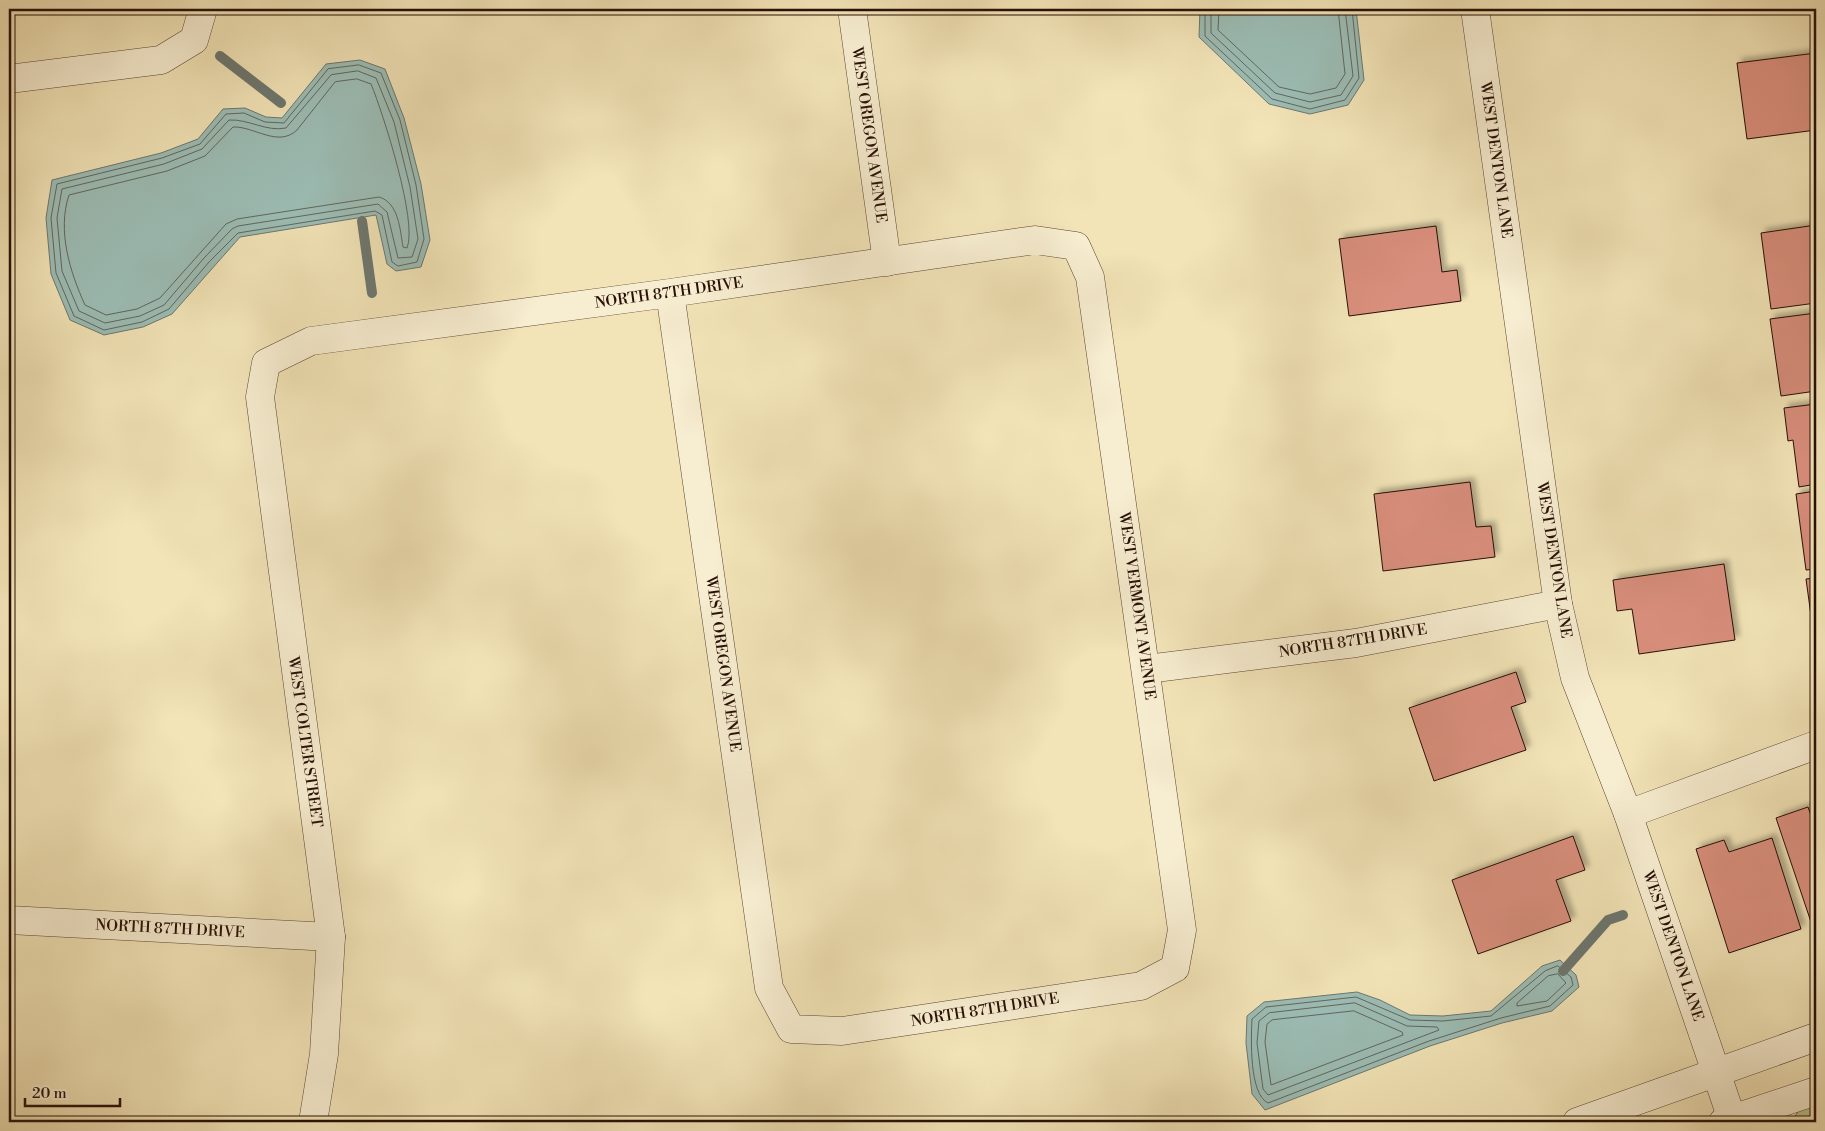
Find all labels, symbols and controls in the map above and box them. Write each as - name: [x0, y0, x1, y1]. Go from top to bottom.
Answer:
- street label: WEST OREGON AVENUE: [847, 45, 891, 224]
- street label: WEST DENTON LANE: [1475, 79, 1516, 240]
- street label: NORTH 87TH DRIVE: [594, 273, 744, 313]
- street label: WEST DENTON LANE: [1532, 480, 1576, 639]
- street label: WEST VERMONT AVENUE: [1114, 510, 1160, 701]
- street label: WEST OREGON AVENUE: [701, 574, 745, 753]
- street label: NORTH 87TH DRIVE: [1278, 620, 1428, 662]
- street label: WEST COLTER STREET: [283, 654, 326, 829]
- street label: WEST DENTON LANE: [1638, 867, 1708, 1024]
- street label: NORTH 87TH DRIVE: [95, 916, 245, 942]
- street label: NORTH 87TH DRIVE: [910, 989, 1060, 1031]
- scale bar: [25, 1076, 120, 1108]
- text: 20 m: [32, 1084, 67, 1103]

